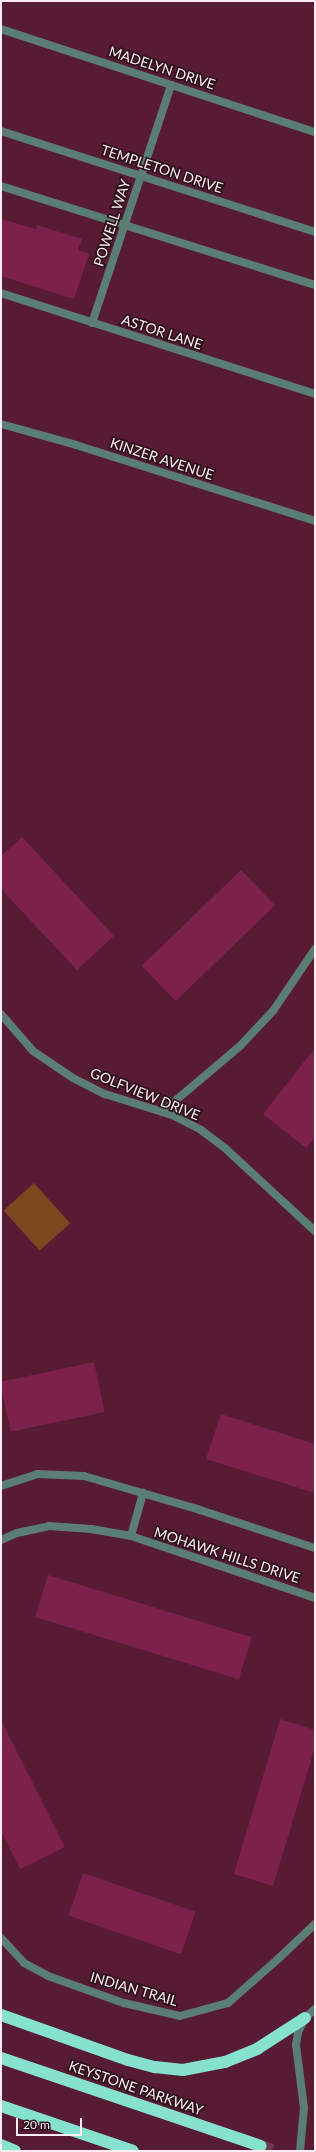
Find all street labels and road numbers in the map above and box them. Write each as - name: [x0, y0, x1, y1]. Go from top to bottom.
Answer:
- street label: MADELYN DRIVE: [107, 43, 217, 93]
- street label: TEMPLETON DRIVE: [99, 141, 225, 197]
- street label: POWELL WAY: [90, 177, 134, 269]
- street label: ASTOR LANE: [120, 311, 204, 353]
- street label: KINZER AVENUE: [108, 434, 216, 484]
- street label: GOLFVIEW DRIVE: [88, 1064, 202, 1124]
- street label: MOHAWK HILLS DRIVE: [152, 1523, 302, 1587]
- street label: INDIAN TRAIL: [88, 1968, 180, 2010]
- street label: KEYSTONE PARKWAY: [67, 2057, 205, 2119]

